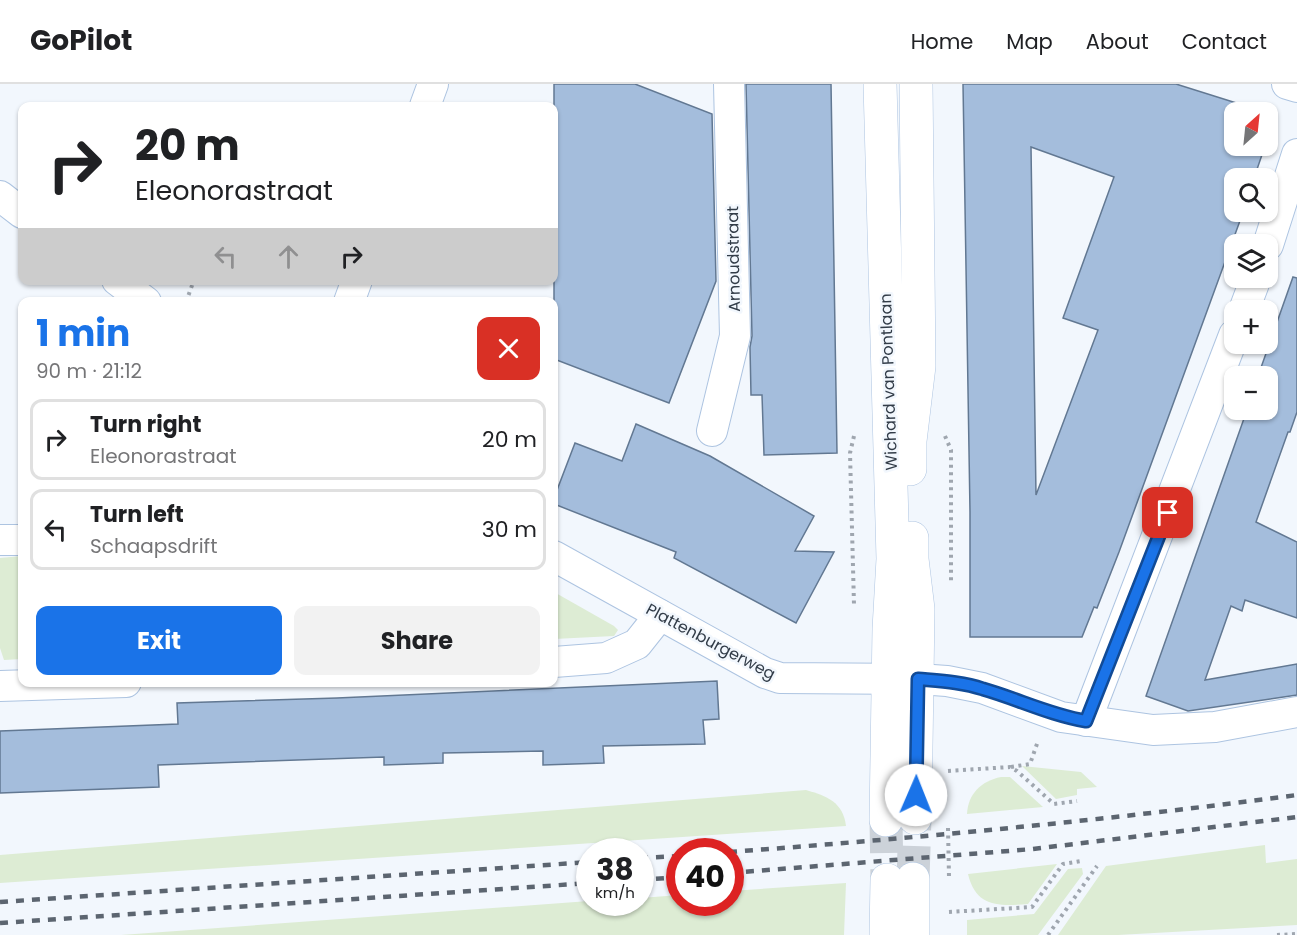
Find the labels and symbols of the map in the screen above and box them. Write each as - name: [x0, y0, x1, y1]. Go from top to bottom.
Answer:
- north arrow: [1224, 102, 1278, 156]
- street label: Arnoudstraat: [721, 206, 746, 312]
- street label: Wichard van Pontlaan: [874, 293, 903, 471]
- pin: [1142, 487, 1193, 538]
- street label: Plattenburgerweg: [642, 598, 779, 685]
- position arrow: [884, 763, 948, 827]
- speed limit sign: 40: [666, 838, 744, 916]

